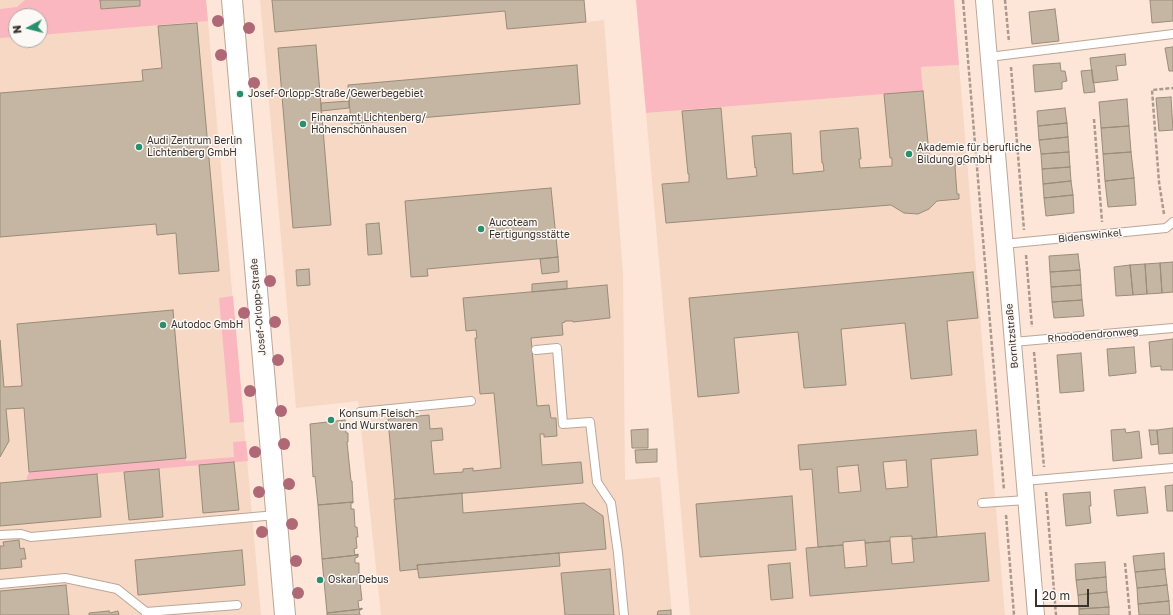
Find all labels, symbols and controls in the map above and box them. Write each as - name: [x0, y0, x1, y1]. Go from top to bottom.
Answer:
- north arrow: [8, 8, 48, 48]
- text: N: [10, 24, 24, 34]
- place label: Josef-Orlopp-Straße/Gewerbegebiet: [248, 88, 423, 100]
- marker: Josef-Orlopp-Straße/Gewerbegebiet: [235, 89, 245, 99]
- place label: Finanzamt Lichtenberg/ Hohenschönhausen: [311, 112, 426, 136]
- marker: Finanzamt Lichtenberg/ Hohenschönhausen: [298, 119, 308, 129]
- place label: Audi Zentrum Berlin Lichtenberg GmbH: [147, 135, 242, 158]
- marker: Audi Zentrum Berlin Lichtenberg GmbH: [134, 142, 144, 152]
- place label: Akademie für berufliche Bildung gGmbH: [917, 142, 1032, 166]
- marker: Akademie für berufliche Bildung gGmbH: [904, 149, 914, 159]
- place label: Aucoteam Fertigungsstätte: [489, 217, 570, 240]
- marker: Aucoteam Fertigungsstätte: [476, 224, 486, 234]
- street label: Bidenswinkel: [1057, 227, 1123, 245]
- street label: Josef-Orlopp-Straße: [248, 258, 268, 356]
- street label: Bornitzstraße: [1003, 303, 1021, 369]
- place label: Autodoc GmbH: [171, 319, 243, 331]
- marker: Autodoc GmbH: [158, 320, 168, 330]
- street label: Rhododendronweg: [1047, 325, 1139, 345]
- place label: Konsum Fleisch- und Wurstwaren: [339, 408, 419, 432]
- marker: Konsum Fleisch- und Wurstwaren: [326, 415, 336, 425]
- place label: Oskar Debus: [328, 574, 389, 586]
- marker: Oskar Debus: [315, 575, 325, 585]
- scale bar: [1037, 581, 1091, 607]
- text: 20 m: [1042, 588, 1070, 603]

